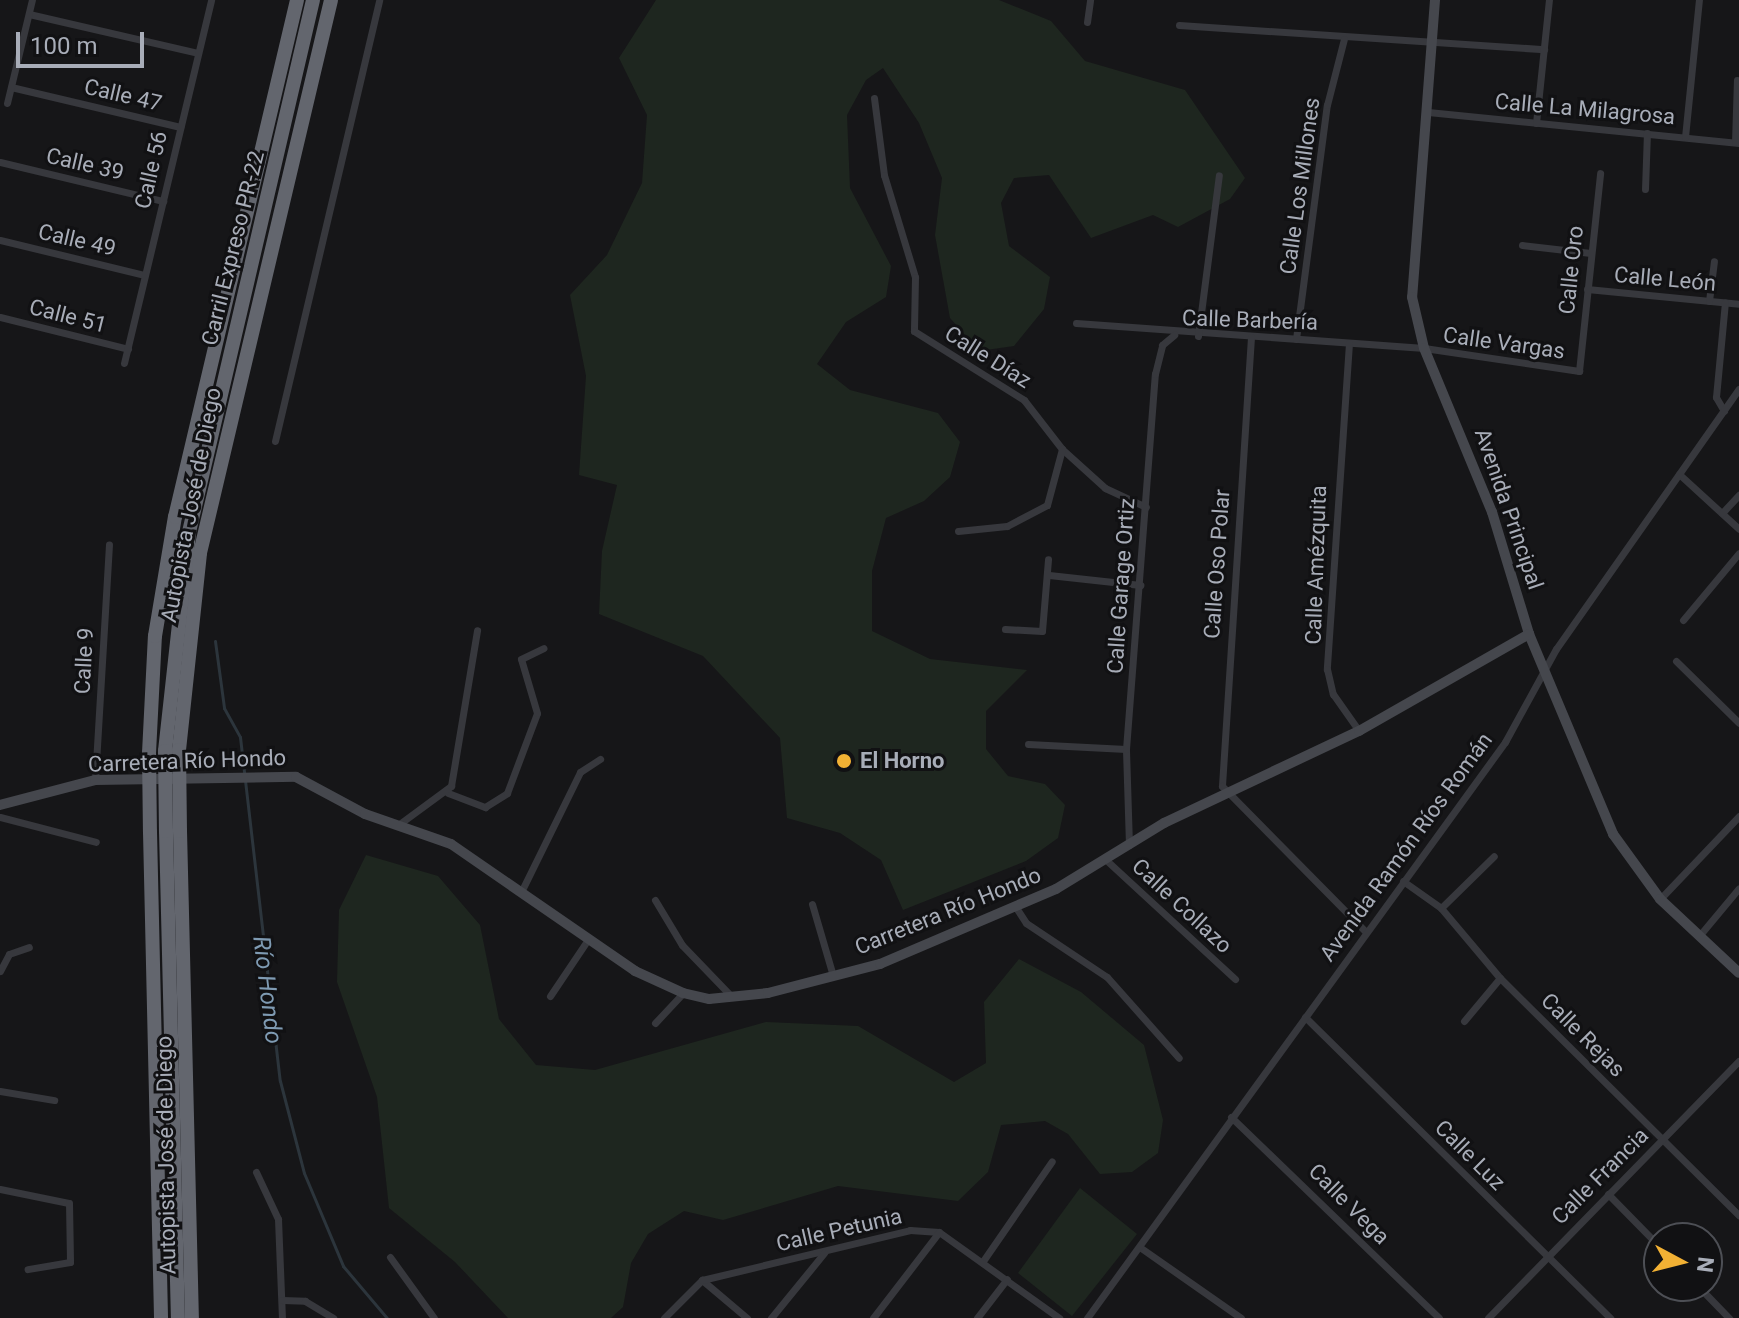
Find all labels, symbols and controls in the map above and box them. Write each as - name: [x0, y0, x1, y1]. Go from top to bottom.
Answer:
- scale bar: [20, 16, 148, 66]
- text: 100 m: [30, 32, 97, 60]
- street label: Calle 47: [82, 73, 164, 117]
- street label: Calle La Milagrosa: [1494, 88, 1676, 130]
- street label: Calle Los Millones: [1275, 96, 1325, 276]
- street label: Calle 56: [129, 129, 173, 211]
- street label: Calle 39: [44, 142, 126, 186]
- street label: Carril Expreso PR-22: [196, 148, 270, 348]
- street label: Calle 49: [36, 218, 118, 262]
- street label: Calle Oro: [1553, 224, 1589, 316]
- street label: Calle León: [1613, 261, 1717, 297]
- street label: Calle 51: [27, 294, 109, 338]
- street label: Calle Barbería: [1182, 304, 1318, 336]
- street label: Calle Díaz: [940, 320, 1036, 394]
- street label: Calle Vargas: [1442, 321, 1566, 365]
- street label: Autopista José de Diego: [155, 385, 227, 625]
- street label: Avenida Principal: [1469, 425, 1549, 593]
- street label: Calle Amézquita: [1300, 485, 1332, 645]
- street label: Calle Oso Polar: [1199, 488, 1235, 640]
- street label: Calle Garage Ortiz: [1102, 497, 1140, 675]
- street label: Calle 9: [69, 627, 99, 695]
- street label: Avenida Ramón Ríos Román: [1314, 728, 1498, 966]
- street label: Carretera Río Hondo: [87, 744, 287, 778]
- place label: El Horno: [860, 748, 944, 774]
- marker: El Horno: [835, 752, 853, 770]
- street label: Calle Collazo: [1127, 853, 1237, 959]
- street label: Carretera Río Hondo: [851, 862, 1045, 960]
- water label: Río Hondo: [246, 934, 288, 1046]
- street label: Calle Rejas: [1536, 988, 1630, 1082]
- street label: Autopista José de Diego: [151, 1035, 181, 1275]
- street label: Calle Luz: [1429, 1114, 1511, 1196]
- street label: Calle Francia: [1546, 1122, 1654, 1230]
- street label: Calle Vega: [1303, 1158, 1395, 1250]
- street label: Calle Petunia: [774, 1203, 904, 1257]
- north arrow: [1643, 1222, 1723, 1302]
- text: N: [1692, 1256, 1719, 1274]

